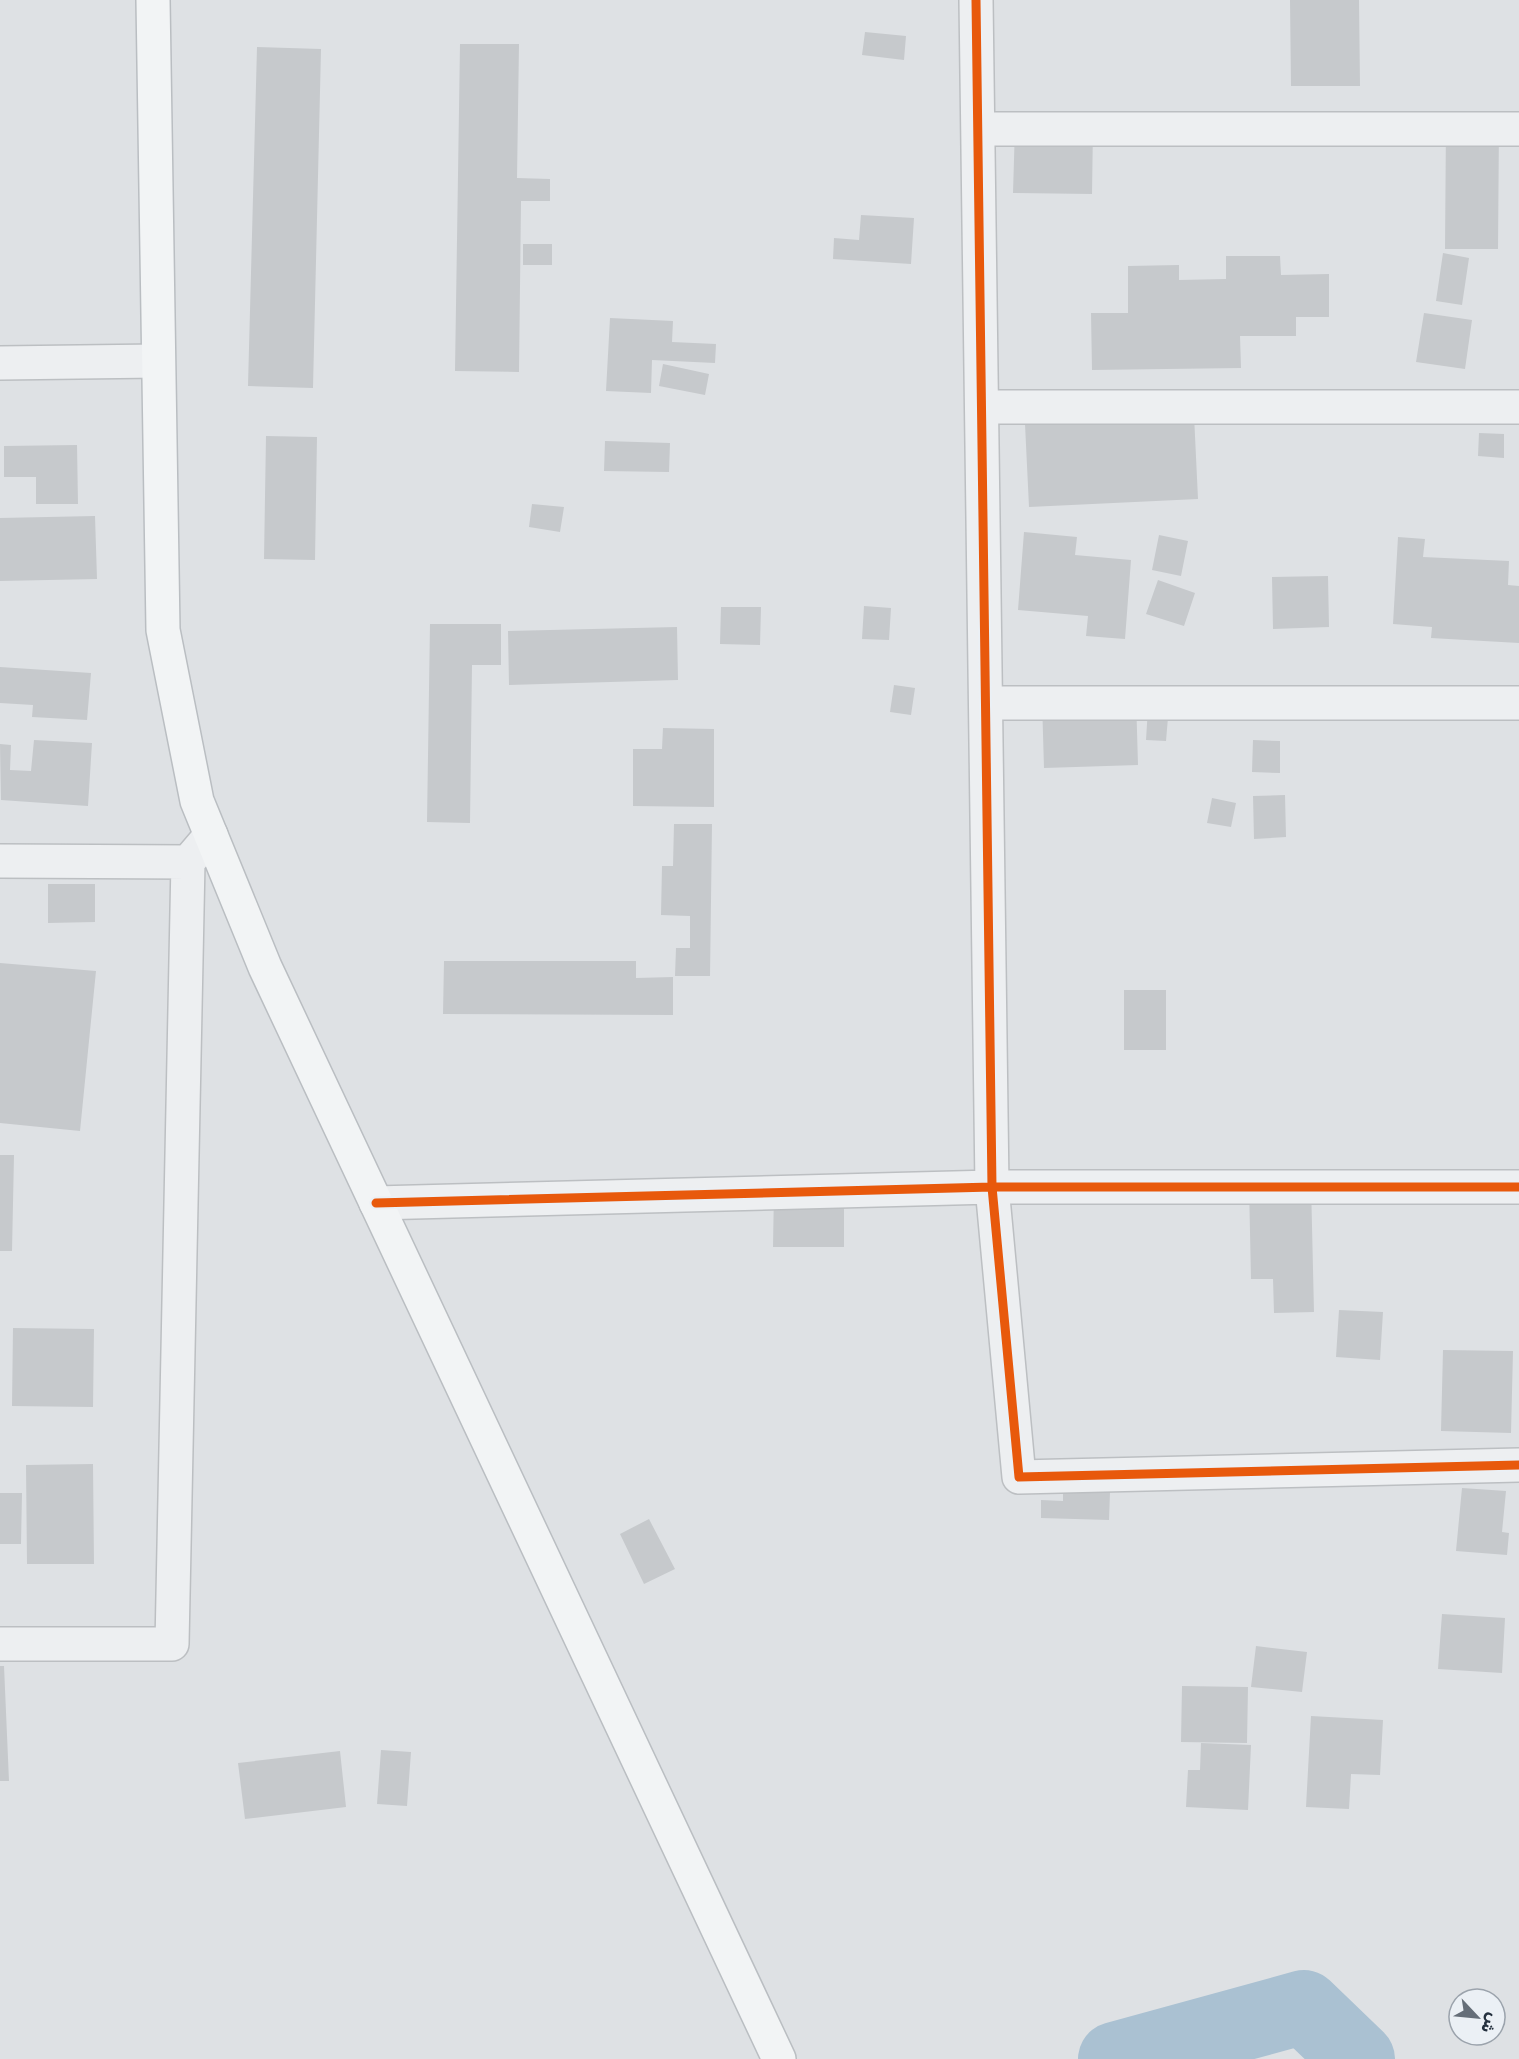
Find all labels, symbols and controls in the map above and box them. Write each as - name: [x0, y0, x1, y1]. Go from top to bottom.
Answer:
- north arrow: [1447, 1987, 1507, 2047]
- text: ش: [1477, 2010, 1503, 2037]

